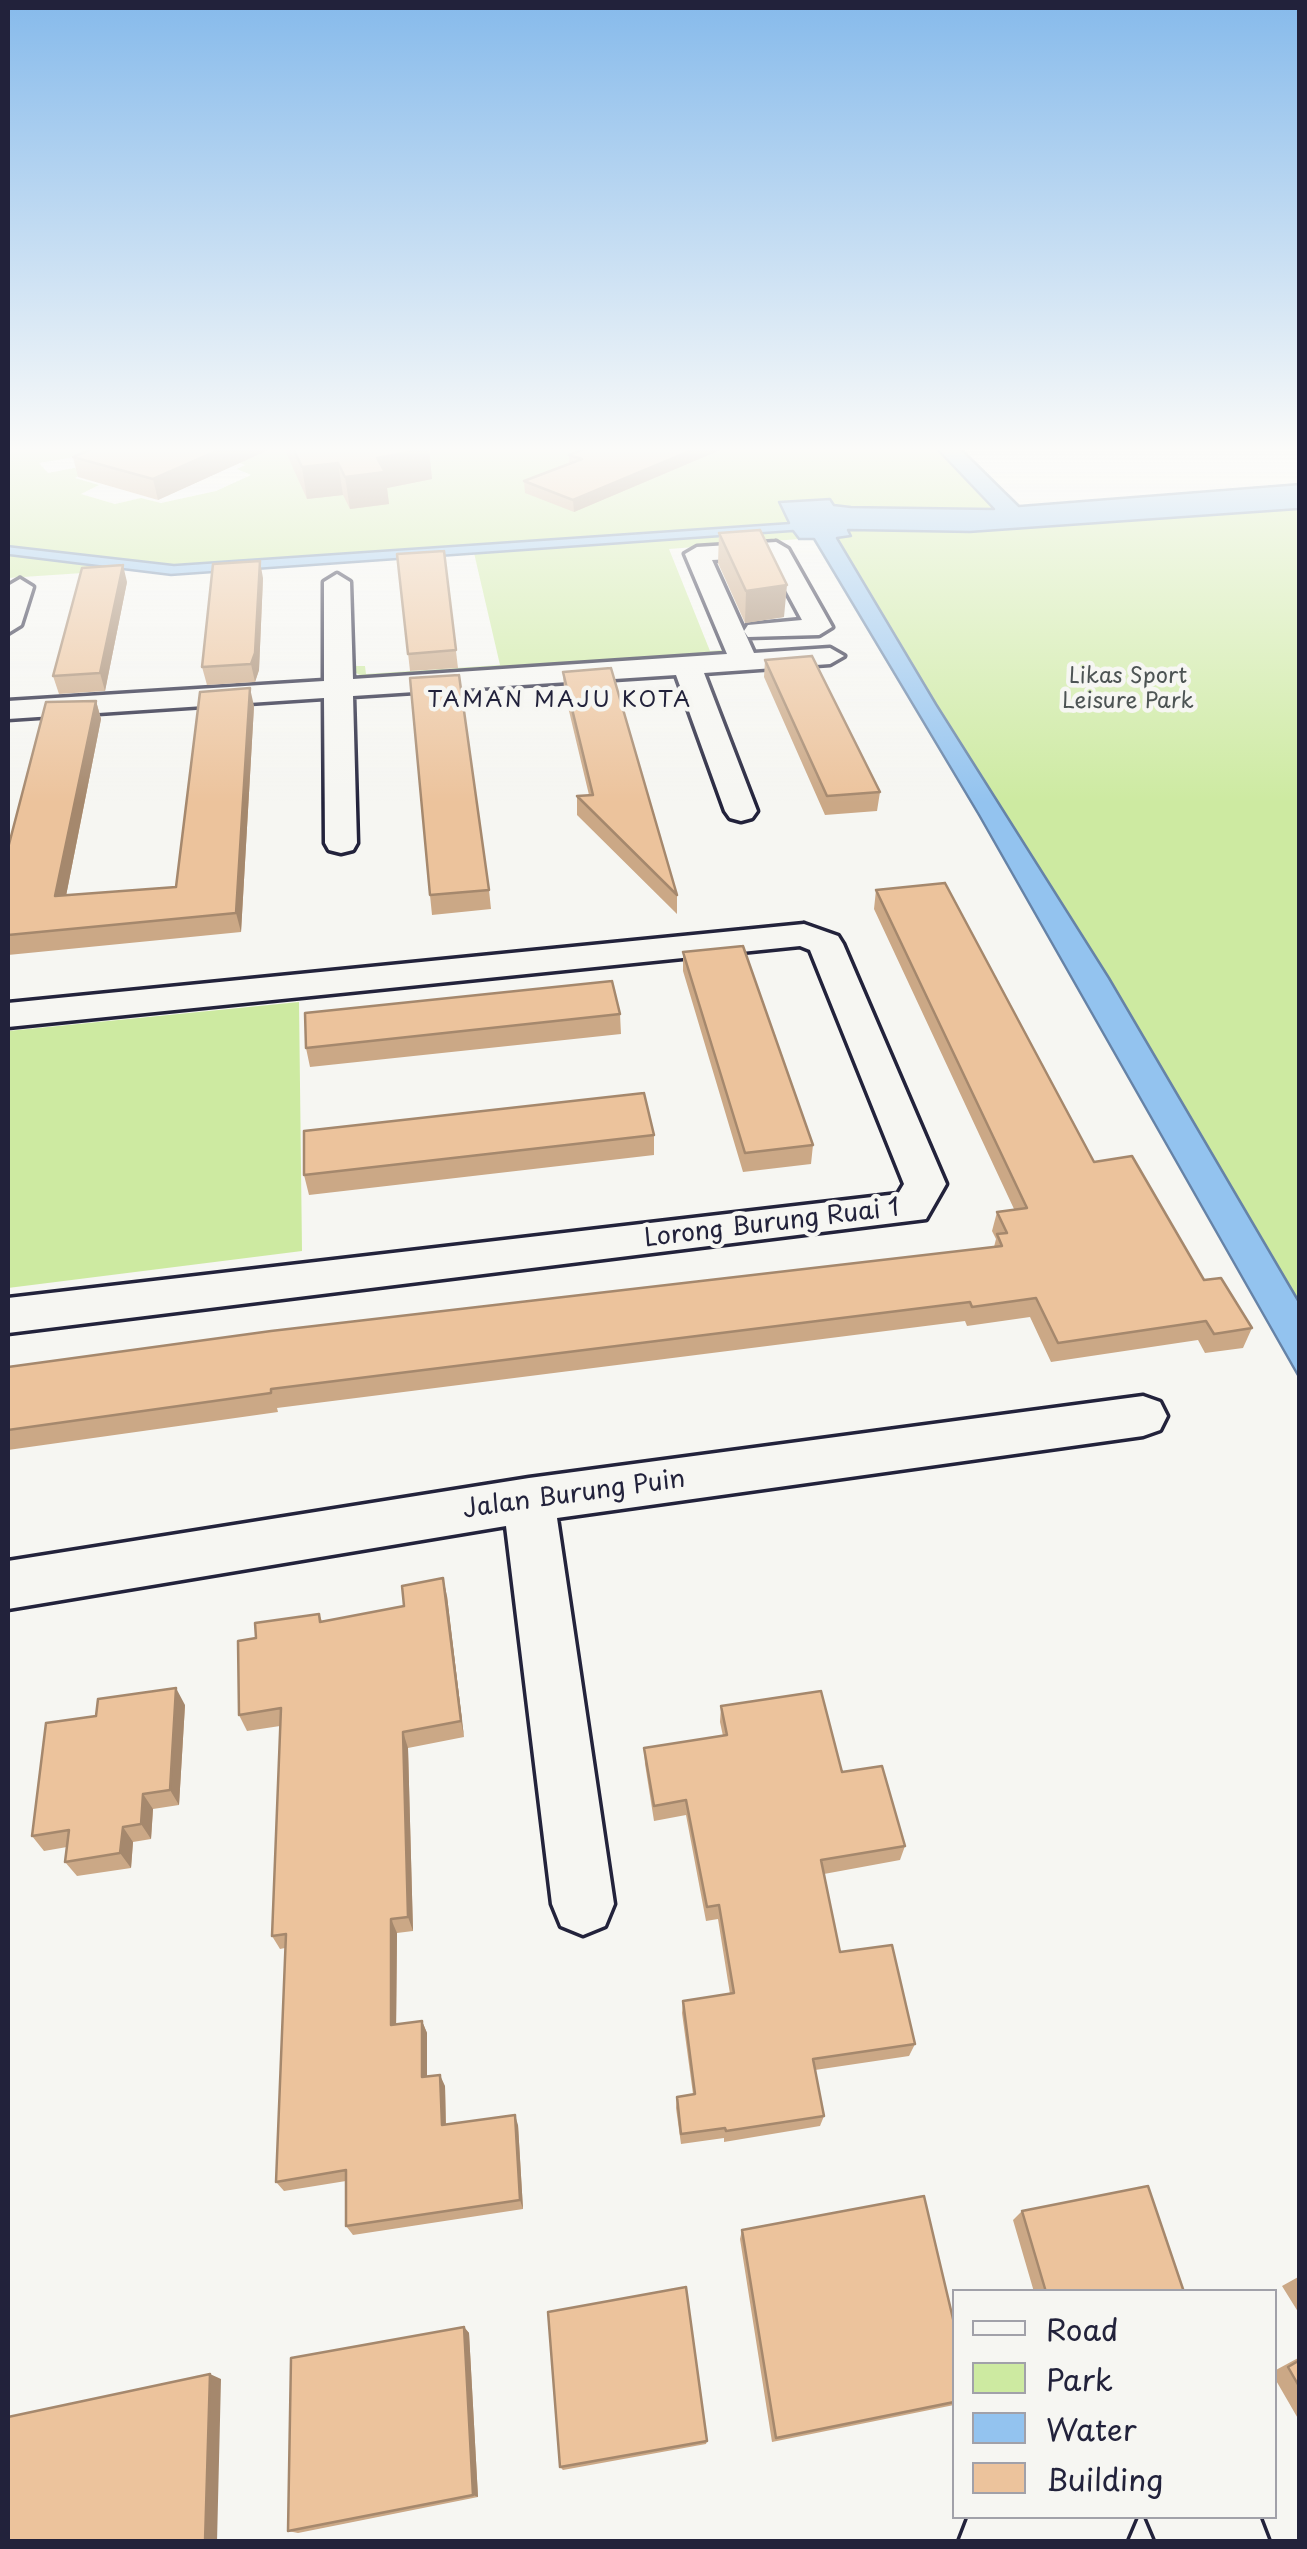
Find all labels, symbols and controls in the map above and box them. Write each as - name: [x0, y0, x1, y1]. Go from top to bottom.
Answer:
- park label: Likas Sport Leisure Park: [1062, 664, 1194, 716]
- district label: TAMAN MAJU KOTA: [428, 688, 692, 714]
- street label: Lorong Burung Ruai 1: [643, 1193, 901, 1255]
- street label: Jalan Burung Puin: [461, 1465, 687, 1525]
- legend: [952, 2289, 1277, 2519]
- text: Road: [1046, 2306, 1119, 2351]
- text: Park: [1046, 2356, 1113, 2401]
- text: Water: [1046, 2406, 1137, 2451]
- text: Building: [1046, 2456, 1163, 2501]

